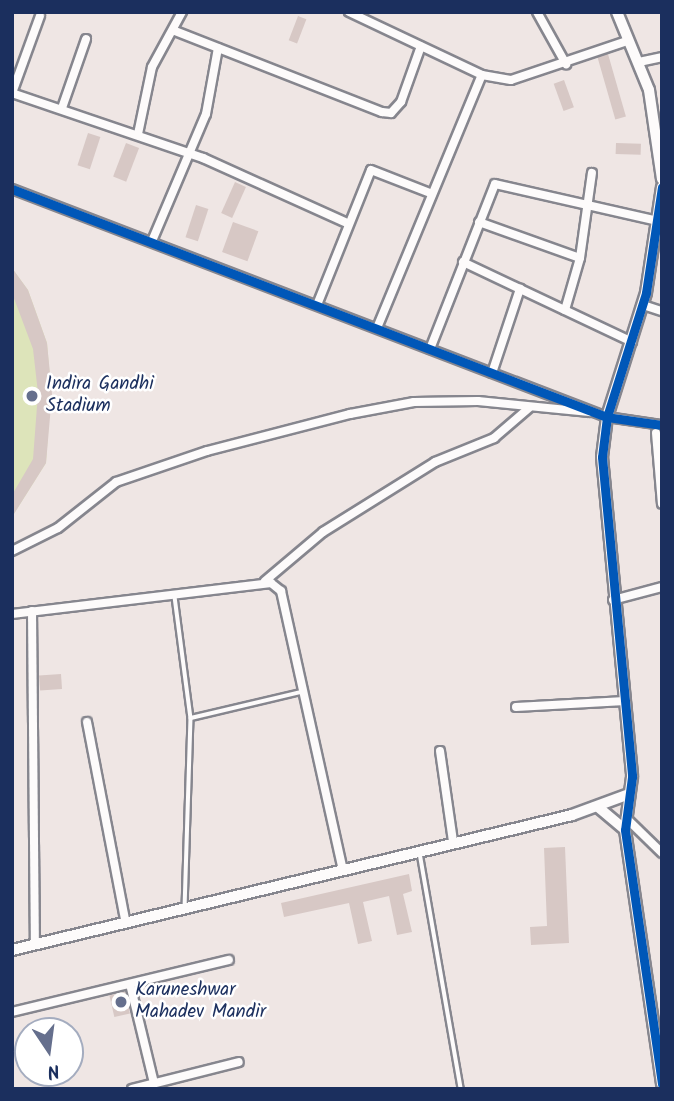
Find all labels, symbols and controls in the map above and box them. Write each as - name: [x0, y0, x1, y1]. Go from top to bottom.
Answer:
- place label: Indira Gandhi Stadium: [46, 374, 154, 418]
- marker: Indira Gandhi Stadium: [24, 388, 40, 404]
- place label: Karuneshwar Mahadev Mandir: [135, 980, 266, 1024]
- marker: Karuneshwar Mahadev Mandir: [113, 994, 129, 1010]
- north arrow: [14, 1017, 84, 1087]
- text: N: [44, 1055, 62, 1086]

